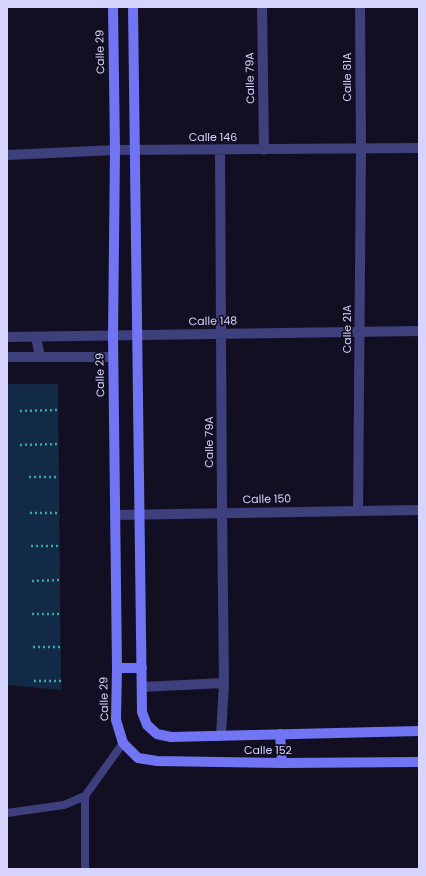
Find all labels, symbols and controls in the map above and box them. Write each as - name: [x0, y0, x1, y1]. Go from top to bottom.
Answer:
- street label: Calle 29: [94, 30, 108, 74]
- street label: Calle 79A: [244, 52, 258, 104]
- street label: Calle 81A: [341, 53, 355, 101]
- street label: Calle 146: [189, 131, 237, 145]
- street label: Calle 21A: [341, 305, 355, 353]
- street label: Calle 148: [189, 315, 237, 329]
- street label: Calle 29: [94, 353, 108, 397]
- street label: Calle 79A: [203, 416, 217, 468]
- street label: Calle 150: [243, 493, 291, 507]
- street label: Calle 29: [98, 677, 112, 721]
- street label: Calle 152: [244, 744, 292, 758]

